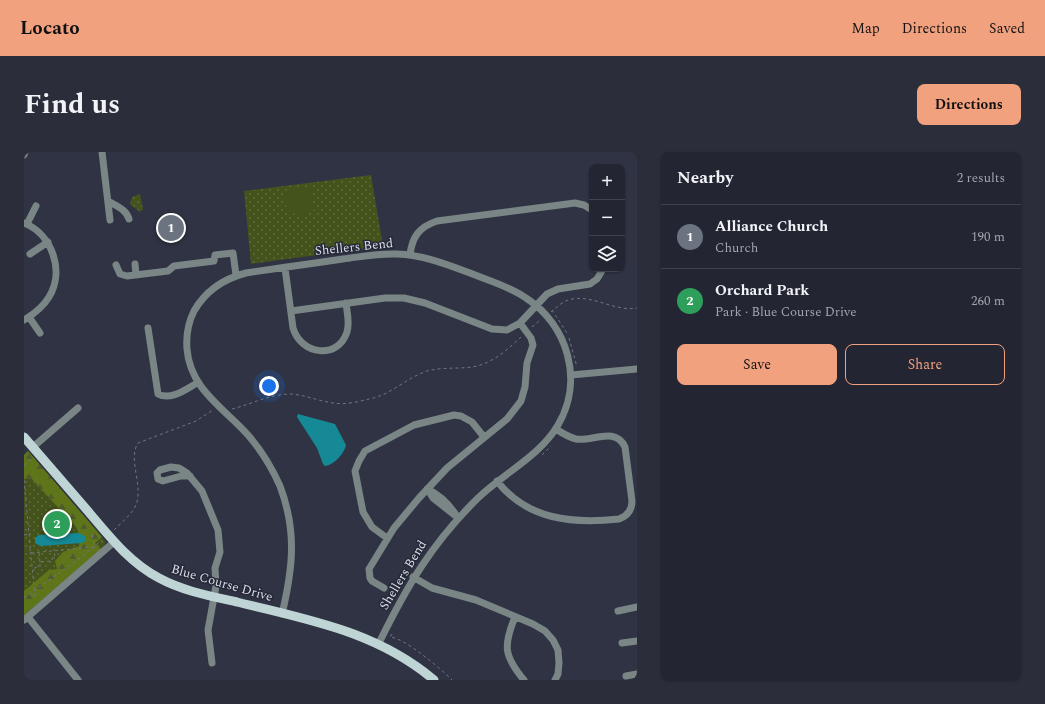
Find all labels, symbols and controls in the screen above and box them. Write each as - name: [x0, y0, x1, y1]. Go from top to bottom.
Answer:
- text: Locato: [20, 14, 80, 43]
- text: Map: [852, 18, 880, 39]
- text: Directions: [902, 18, 967, 39]
- text: Saved: [989, 18, 1025, 39]
- text: Find us: [24, 83, 120, 126]
- button: Directions: [917, 84, 1021, 125]
- map controls: [589, 164, 625, 272]
- button: +: [589, 164, 625, 200]
- text: Nearby: [677, 165, 733, 191]
- text: 2 results: [957, 168, 1005, 188]
- button: −: [589, 200, 625, 236]
- pin: 1: [158, 213, 184, 243]
- text: Alliance Church: [715, 215, 828, 238]
- text: 1: [686, 227, 694, 247]
- text: 190 m: [971, 227, 1005, 247]
- street label: Shellers Bend: [314, 233, 394, 261]
- button: layers: [589, 236, 625, 272]
- text: Church: [715, 238, 758, 258]
- text: Orchard Park: [715, 279, 809, 302]
- text: 2: [686, 291, 694, 311]
- text: 260 m: [971, 291, 1005, 311]
- text: Park · Blue Course Drive: [715, 302, 857, 322]
- button: Save: [677, 344, 837, 385]
- button: Share: [845, 344, 1005, 385]
- your location: [259, 376, 279, 396]
- pin: 2: [44, 509, 70, 539]
- street label: Shellers Bend: [374, 536, 432, 614]
- street label: Blue Course Drive: [169, 559, 275, 607]

